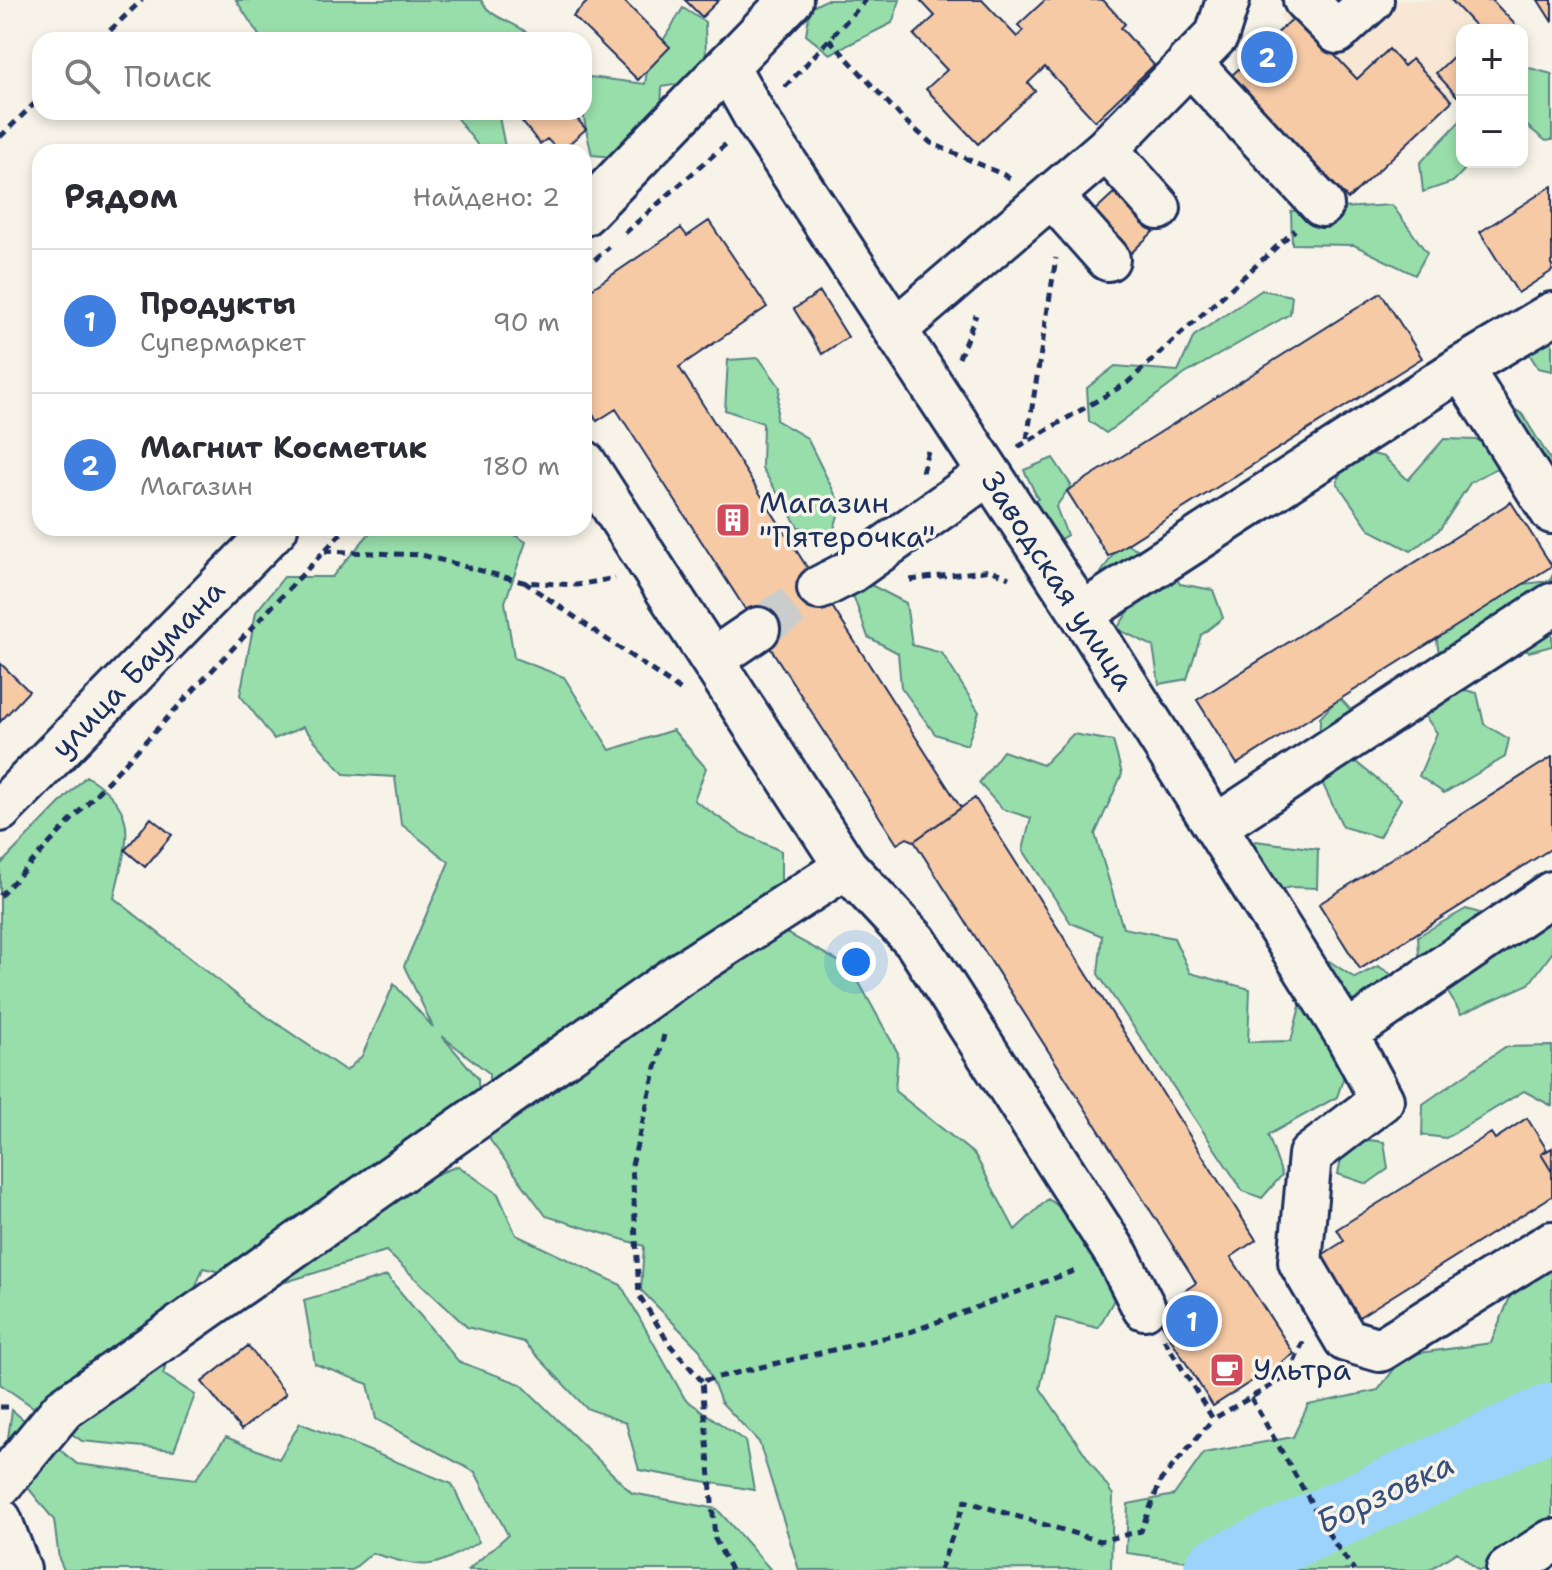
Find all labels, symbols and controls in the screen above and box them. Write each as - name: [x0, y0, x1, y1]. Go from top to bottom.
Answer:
- map controls: [1456, 24, 1528, 168]
- button: +: [1456, 24, 1528, 96]
- pin: 2: [1241, 27, 1293, 87]
- search box: [32, 32, 592, 120]
- icon: search: [60, 54, 104, 98]
- text: Поиск: [124, 56, 212, 97]
- button: −: [1456, 96, 1528, 168]
- text: Рядом: [64, 173, 178, 219]
- text: Найдено: 2: [413, 179, 560, 214]
- text: Продукты: [140, 283, 296, 324]
- text: 1: [84, 304, 96, 339]
- text: 90 m: [493, 304, 560, 339]
- text: Супермаркет: [140, 324, 306, 359]
- text: Магнит Косметик: [140, 427, 427, 468]
- text: 2: [81, 448, 99, 483]
- text: 180 m: [482, 448, 560, 483]
- street label: Заводская улица: [972, 463, 1145, 699]
- text: Магазин: [140, 468, 253, 503]
- place label: Магазин "Пятерочка": [759, 482, 935, 557]
- building icon: Магазин "Пятерочка": [714, 501, 752, 539]
- street label: улица Баумана: [42, 570, 234, 767]
- your location: [836, 942, 876, 982]
- pin: 1: [1166, 1291, 1218, 1351]
- place label: Ультра: [1253, 1349, 1352, 1390]
- cafe icon: Ультра: [1208, 1351, 1246, 1389]
- water label: Борзовка: [1309, 1442, 1461, 1543]

